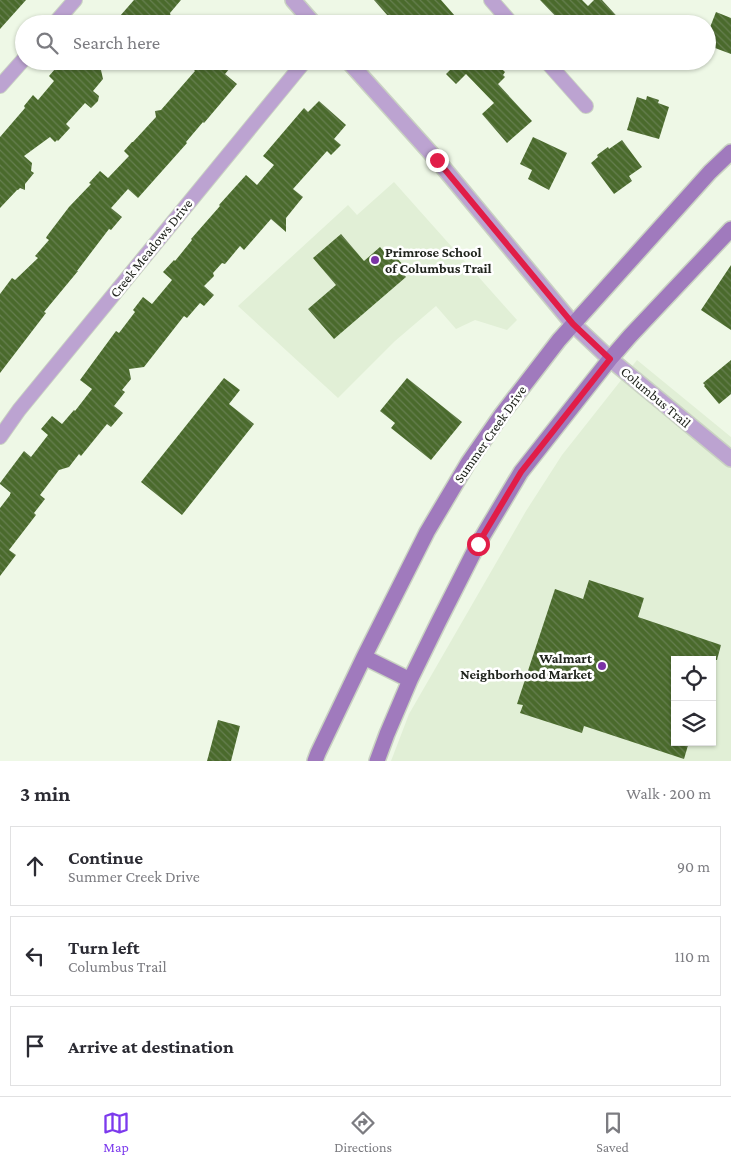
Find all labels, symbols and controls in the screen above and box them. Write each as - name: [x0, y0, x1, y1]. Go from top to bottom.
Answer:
- search box: [15, 15, 716, 70]
- icon: search: [33, 29, 61, 57]
- text: Search here: [73, 32, 160, 53]
- route end: [426, 149, 449, 172]
- street label: Creek Meadows Drive: [106, 196, 196, 300]
- place label: Primrose School of Columbus Trail: [385, 244, 492, 276]
- marker: Primrose School of Columbus Trail: [369, 254, 381, 266]
- street label: Columbus Trail: [618, 363, 694, 431]
- street label: Summer Creek Drive: [450, 382, 530, 486]
- route start: [467, 533, 490, 556]
- place label: Walmart Neighborhood Market: [460, 650, 593, 682]
- map controls: [671, 656, 716, 746]
- button: locate: [671, 656, 716, 701]
- marker: Walmart Neighborhood Market: [596, 660, 608, 672]
- button: layers: [671, 701, 716, 746]
- text: 3 min: [20, 782, 70, 806]
- text: Walk · 200 m: [626, 785, 711, 802]
- text: Continue: [68, 847, 143, 868]
- icon: ahead: [21, 852, 49, 880]
- text: 90 m: [677, 858, 710, 875]
- text: Summer Creek Drive: [68, 868, 200, 885]
- text: Turn left: [68, 937, 140, 958]
- icon: left: [21, 942, 49, 970]
- text: 110 m: [674, 948, 710, 965]
- text: Columbus Trail: [68, 958, 167, 975]
- icon: arrive: [21, 1032, 49, 1060]
- text: Arrive at destination: [68, 1036, 234, 1057]
- tab: Map: [102, 1109, 130, 1155]
- tab: Directions: [334, 1109, 392, 1155]
- tab: Saved: [596, 1109, 629, 1155]

